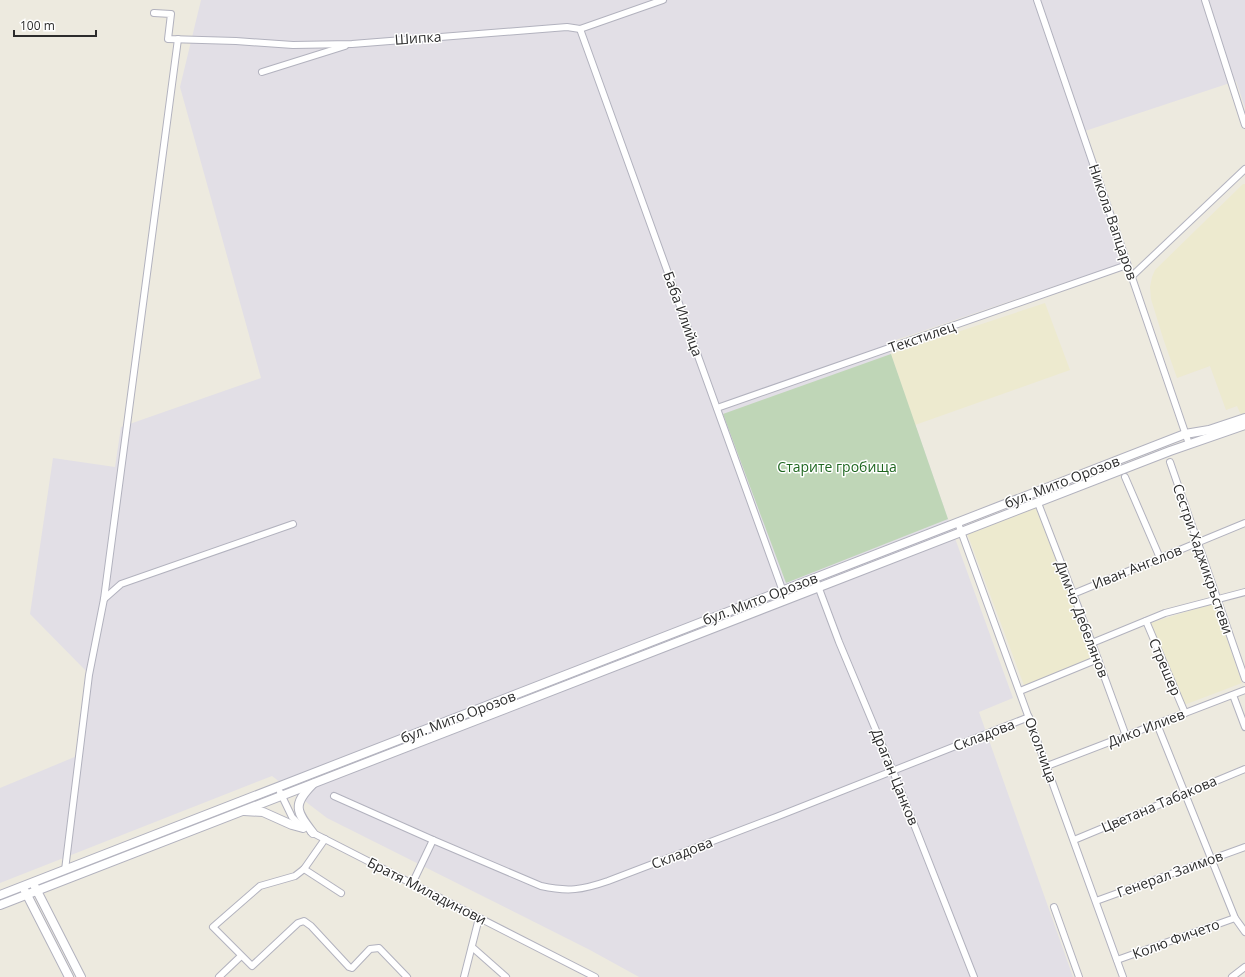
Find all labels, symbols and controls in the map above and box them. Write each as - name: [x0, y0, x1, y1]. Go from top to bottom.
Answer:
- scale bar: [14, 12, 96, 38]
- text: 100 m: [20, 17, 55, 34]
- street label: Шипка: [394, 26, 442, 49]
- street label: Никола Вапцаров: [1085, 161, 1142, 282]
- street label: Баба Илийца: [659, 269, 708, 359]
- street label: Текстилец: [886, 316, 958, 357]
- street label: бул. Мито Орозов: [1002, 451, 1122, 512]
- park label: Старите гробища: [777, 457, 897, 476]
- street label: Сестри Хаджикръстеви: [1169, 481, 1238, 636]
- street label: Иван Ангелов: [1089, 540, 1184, 593]
- street label: Димчо Дебелянов: [1051, 558, 1114, 680]
- street label: бул. Мито Орозов: [700, 568, 820, 629]
- street label: Стрешер: [1145, 635, 1186, 698]
- street label: бул. Мито Орозов: [398, 686, 518, 747]
- street label: Дико Илиев: [1105, 704, 1187, 751]
- street label: Складова: [950, 714, 1017, 755]
- street label: Околчица: [1021, 714, 1062, 785]
- street label: Драган Цанков: [867, 726, 924, 828]
- street label: Цветана Табакова: [1098, 771, 1220, 836]
- street label: Складова: [648, 832, 715, 873]
- street label: Генерал Заимов: [1114, 846, 1225, 902]
- street label: Братя Миладинови: [364, 852, 490, 929]
- street label: Колю Фичето: [1130, 914, 1222, 963]

